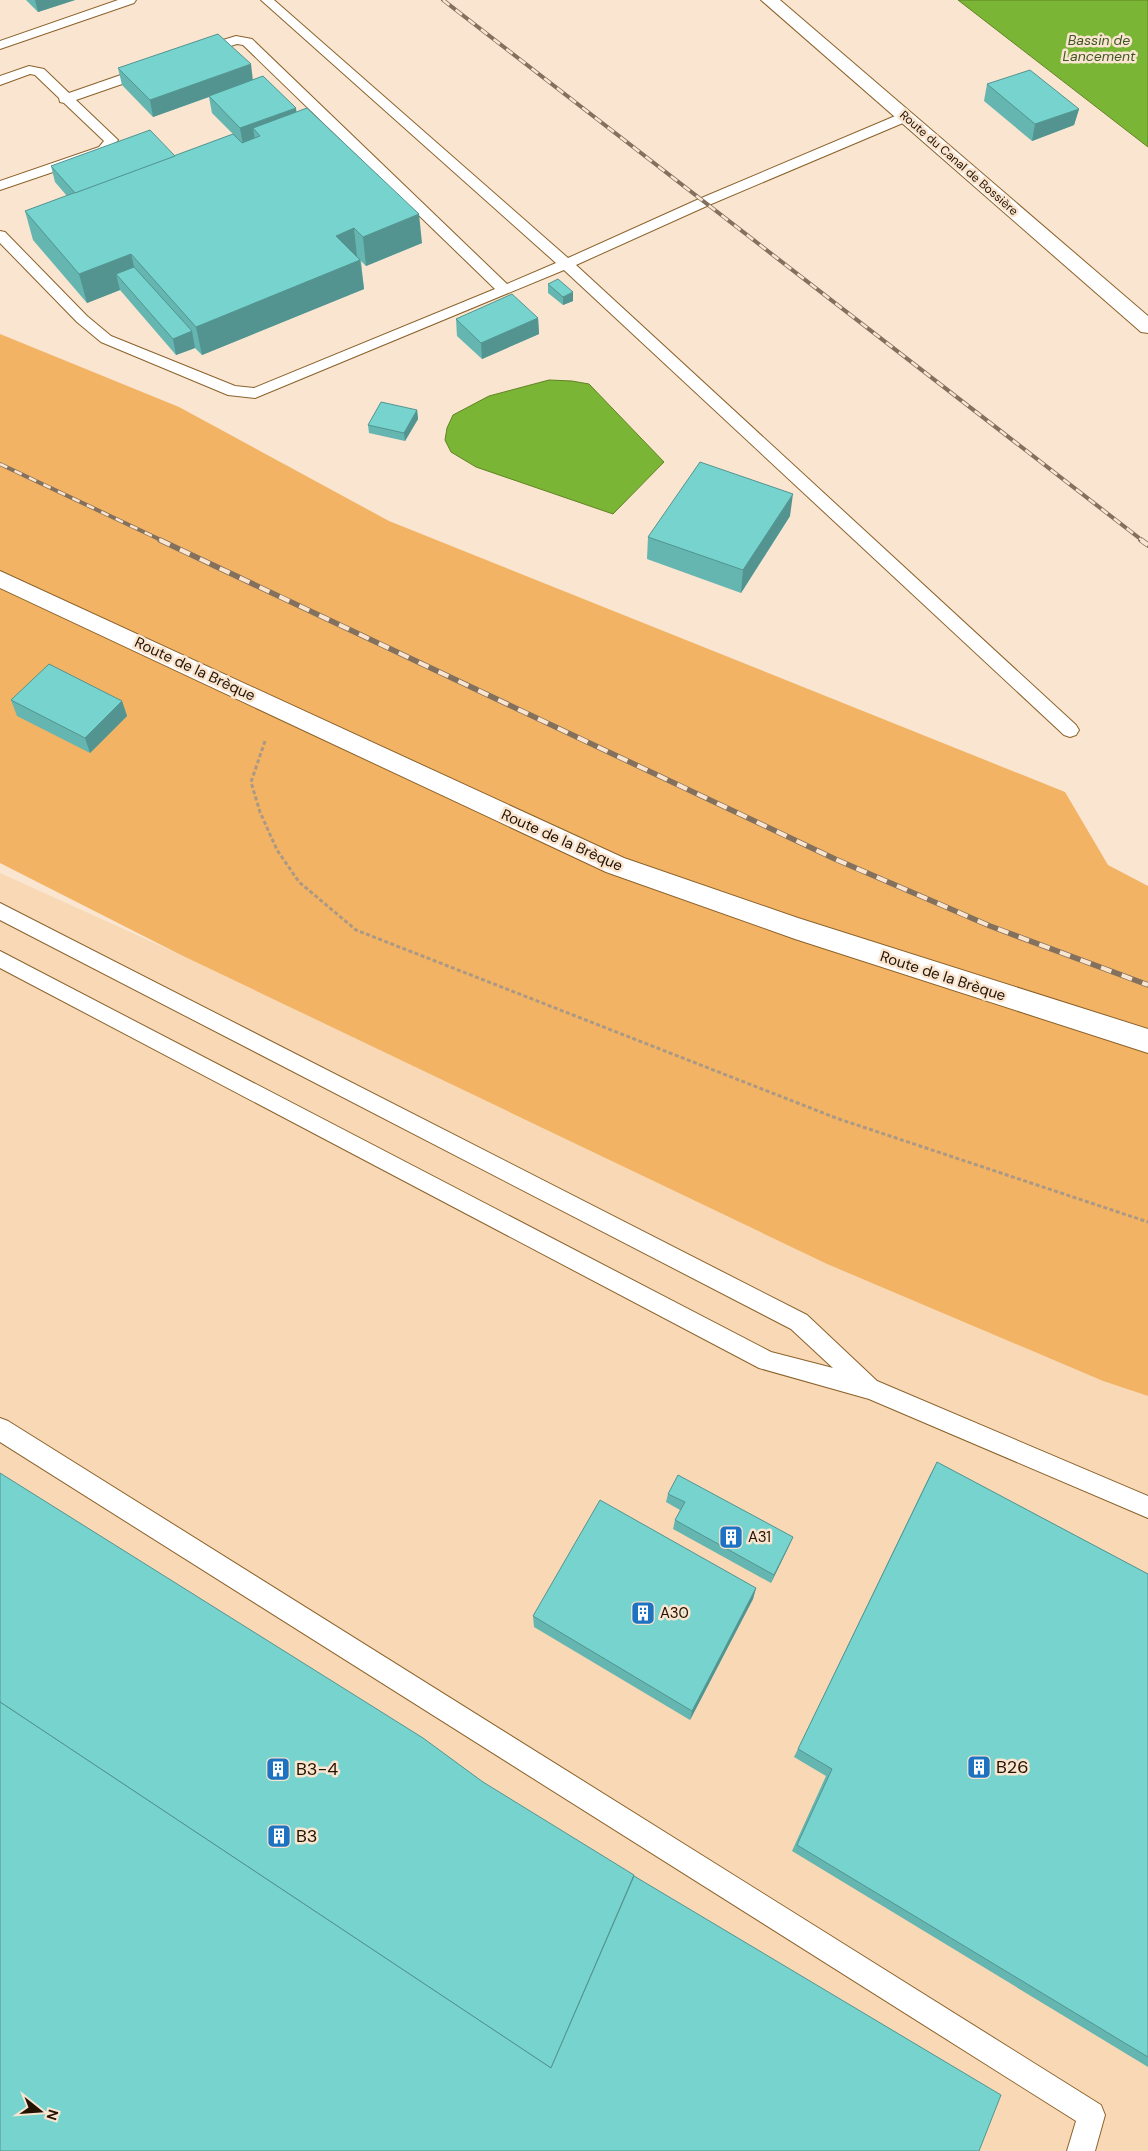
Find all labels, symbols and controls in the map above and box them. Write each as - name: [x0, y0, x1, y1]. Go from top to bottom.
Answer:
- water label: Bassin de Lancement: [1063, 31, 1136, 65]
- street label: Route du Canal de Bossière: [896, 107, 1022, 219]
- street label: Route de la Brèque: [131, 632, 259, 706]
- street label: Route de la Brèque: [498, 804, 626, 876]
- street label: Route de la Brèque: [878, 946, 1008, 1006]
- building icon: A31: [718, 1524, 744, 1550]
- place label: A31: [748, 1527, 771, 1547]
- building icon: A30: [630, 1600, 656, 1626]
- place label: A30: [660, 1603, 689, 1623]
- building icon: B26: [966, 1754, 992, 1780]
- place label: B26: [996, 1755, 1029, 1779]
- building icon: B3-4: [265, 1756, 291, 1782]
- place label: B3-4: [296, 1757, 338, 1781]
- building icon: B3: [266, 1823, 292, 1849]
- place label: B3: [296, 1824, 318, 1848]
- north arrow: [15, 2086, 65, 2136]
- text: N: [42, 2107, 63, 2122]

